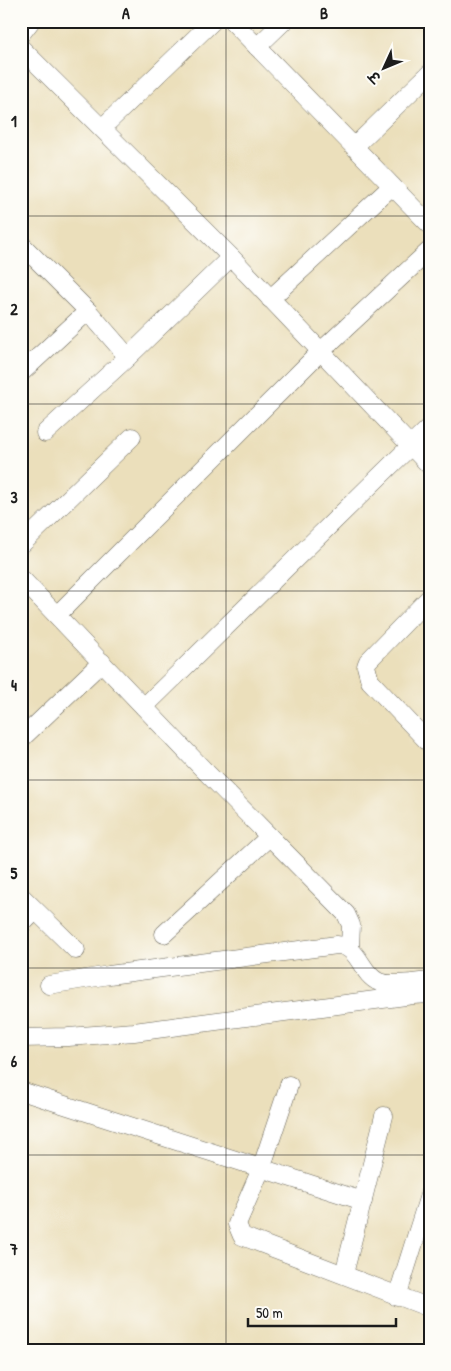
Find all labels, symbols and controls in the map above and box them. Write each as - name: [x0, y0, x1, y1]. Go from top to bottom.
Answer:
- text: A: [122, 2, 130, 24]
- text: B: [320, 2, 328, 24]
- north arrow: [358, 42, 408, 92]
- text: उ: [363, 66, 386, 89]
- text: 1: [11, 110, 17, 132]
- text: 2: [10, 298, 18, 320]
- text: 3: [10, 486, 18, 508]
- text: 4: [11, 674, 17, 696]
- text: 5: [11, 862, 18, 884]
- text: 6: [11, 1050, 18, 1072]
- text: 7: [9, 1238, 18, 1260]
- scale bar: [248, 1296, 396, 1328]
- text: 50 m: [256, 1302, 283, 1323]

